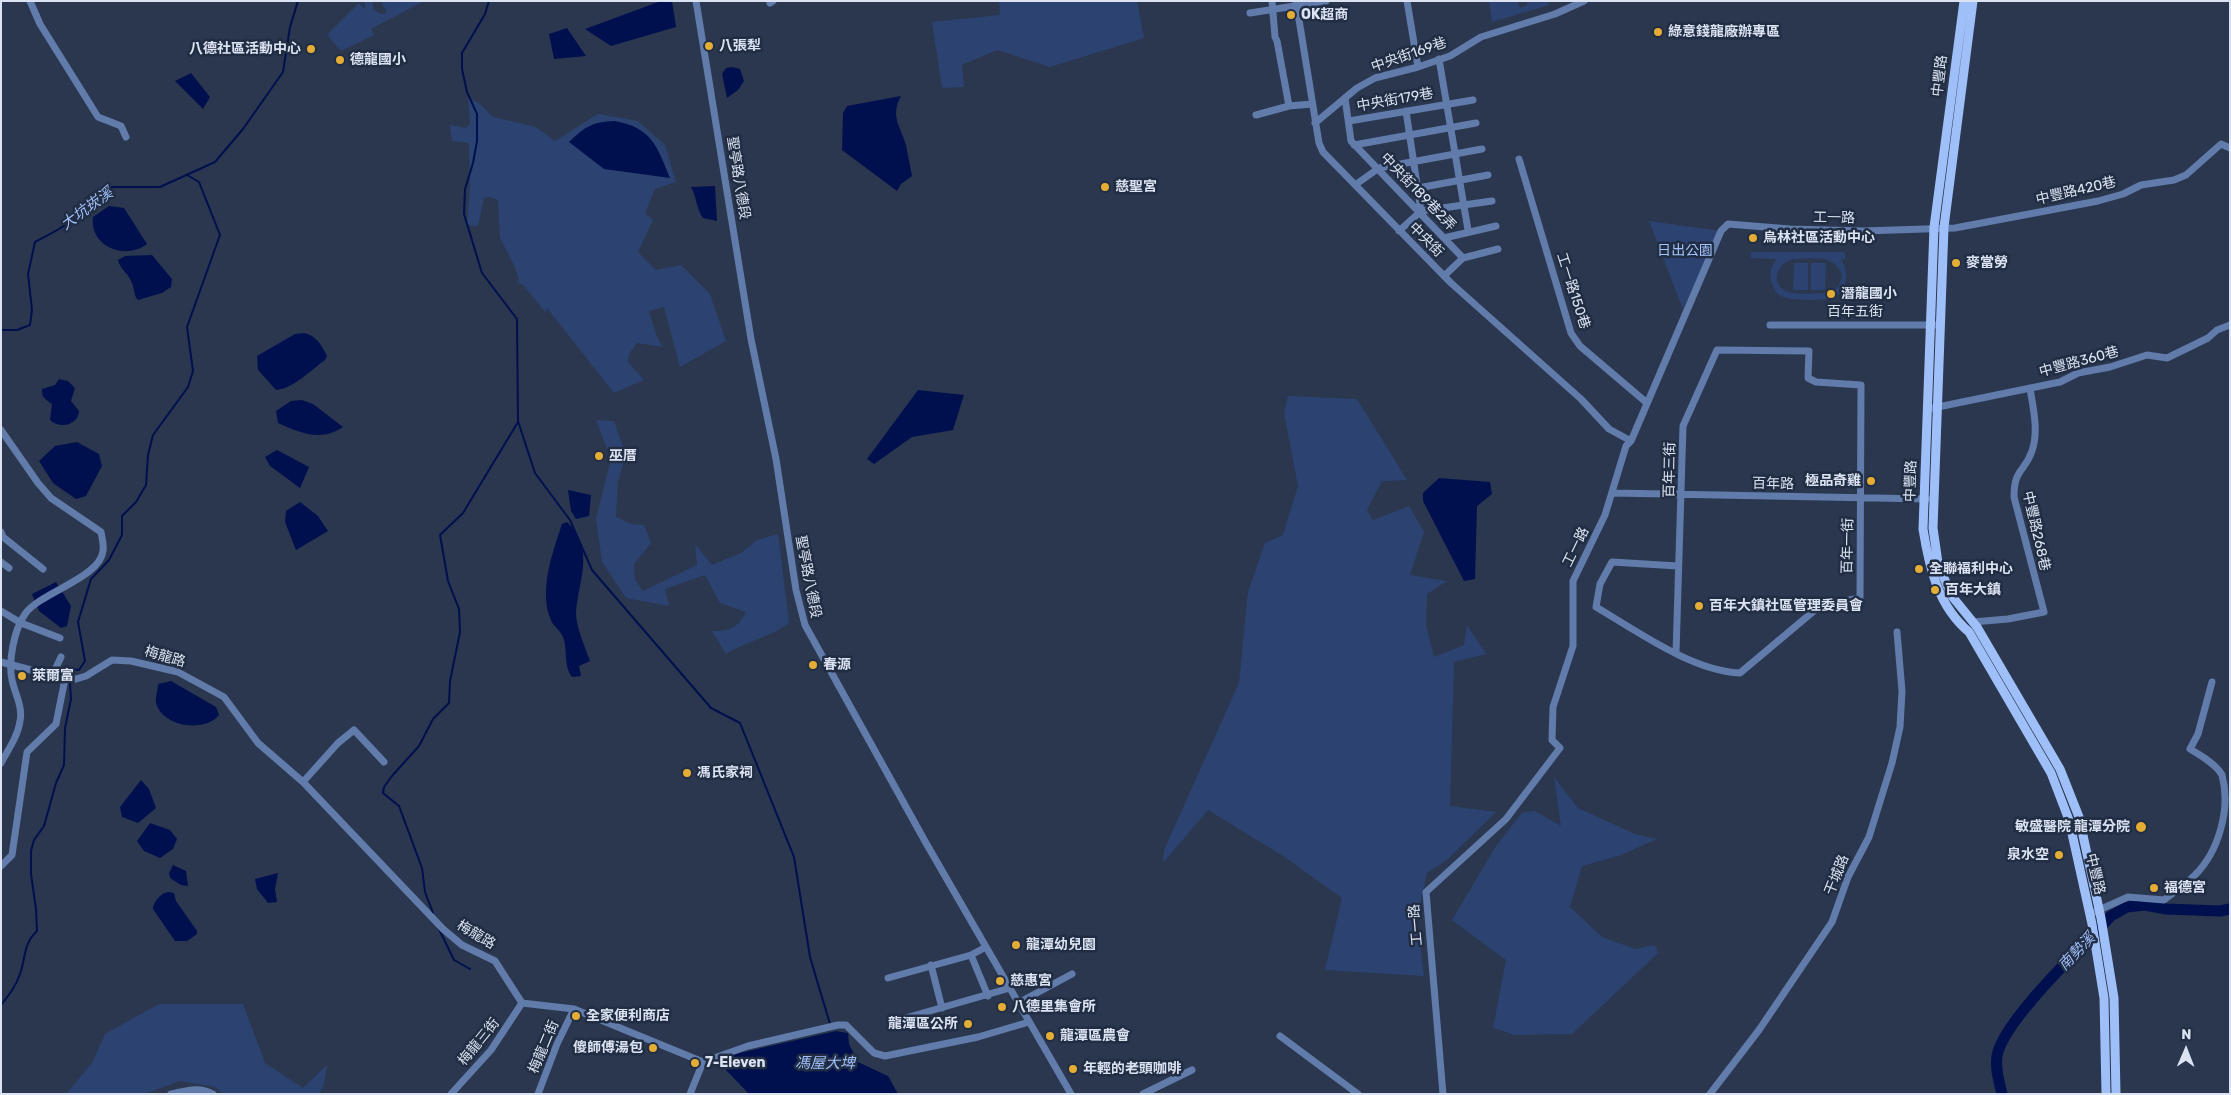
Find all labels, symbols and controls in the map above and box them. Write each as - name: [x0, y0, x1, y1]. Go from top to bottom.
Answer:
- place label: OK超商: [1301, 7, 1348, 23]
- marker: OK超商: [1285, 9, 1297, 21]
- place label: 綠意錢龍廠辦專區: [1668, 24, 1780, 40]
- marker: 綠意錢龍廠辦專區: [1652, 26, 1664, 38]
- street label: 中央街169巷: [1369, 34, 1449, 76]
- place label: 八張犁: [719, 38, 761, 54]
- marker: 八張犁: [703, 40, 715, 52]
- place label: 八德社區活動中心: [189, 41, 301, 57]
- marker: 八德社區活動中心: [305, 43, 317, 55]
- place label: 德龍國小: [350, 52, 406, 68]
- marker: 德龍國小: [334, 54, 346, 66]
- street label: 中豐路: [1929, 54, 1951, 98]
- street label: 中央街179巷: [1355, 85, 1435, 115]
- street label: 聖亭路八德段: [723, 135, 753, 221]
- street label: 中央街189巷2弄: [1377, 150, 1459, 234]
- street label: 中豐路420巷: [2034, 174, 2118, 208]
- place label: 慈聖宮: [1115, 179, 1157, 195]
- marker: 慈聖宮: [1099, 181, 1111, 193]
- water label: 大坑崁溪: [57, 184, 117, 234]
- street label: 工一路: [1813, 209, 1855, 227]
- street label: 中央街: [1405, 219, 1447, 261]
- place label: 烏林社區活動中心: [1763, 230, 1875, 246]
- marker: 烏林社區活動中心: [1747, 232, 1759, 244]
- park label: 日出公園: [1657, 243, 1713, 259]
- street label: 工一路150巷: [1553, 251, 1593, 331]
- place label: 麥當勞: [1966, 255, 2008, 271]
- marker: 麥當勞: [1950, 257, 1962, 269]
- place label: 潛龍國小: [1841, 286, 1897, 302]
- marker: 潛龍國小: [1825, 288, 1837, 300]
- street label: 百年五街: [1827, 304, 1883, 320]
- street label: 中豐路360巷: [2037, 343, 2121, 381]
- street label: 百年三街: [1661, 442, 1679, 498]
- place label: 巫厝: [609, 448, 637, 464]
- marker: 巫厝: [593, 450, 605, 462]
- street label: 中豐路: [1902, 460, 1920, 502]
- place label: 極品奇雞: [1805, 473, 1861, 489]
- street label: 百年路: [1752, 475, 1794, 493]
- marker: 極品奇雞: [1865, 475, 1877, 487]
- street label: 中豐路268巷: [2019, 489, 2053, 573]
- street label: 百年一街: [1839, 518, 1857, 574]
- street label: 工一路: [1559, 524, 1593, 570]
- street label: 聖亭路八德段: [792, 534, 824, 620]
- place label: 全聯福利中心: [1929, 561, 2013, 577]
- marker: 全聯福利中心: [1913, 563, 1925, 575]
- place label: 百年大鎮: [1945, 582, 2001, 598]
- marker: 百年大鎮: [1929, 584, 1941, 596]
- place label: 百年大鎮社區管理委員會: [1709, 598, 1863, 614]
- marker: 百年大鎮社區管理委員會: [1693, 600, 1705, 612]
- street label: 梅龍路: [142, 643, 188, 671]
- place label: 春源: [823, 657, 851, 673]
- marker: 春源: [807, 659, 819, 671]
- place label: 萊爾富: [32, 668, 74, 684]
- marker: 萊爾富: [16, 670, 28, 682]
- place label: 馮氏家祠: [697, 765, 753, 781]
- marker: 馮氏家祠: [681, 767, 693, 779]
- place label: 敏盛醫院 龍潭分院: [2015, 819, 2130, 835]
- marker: 敏盛醫院 龍潭分院: [2134, 820, 2148, 834]
- place label: 泉水空: [2007, 847, 2049, 863]
- marker: 泉水空: [2053, 849, 2065, 861]
- street label: 干城路: [1821, 852, 1853, 898]
- street label: 中豐路: [2082, 852, 2108, 896]
- place label: 福德宮: [2164, 880, 2206, 896]
- marker: 福德宮: [2148, 882, 2160, 894]
- street label: 工一路: [1406, 903, 1426, 947]
- street label: 梅龍路: [454, 917, 498, 953]
- water label: 南勢溪: [2055, 930, 2099, 974]
- place label: 龍潭幼兒園: [1026, 937, 1096, 953]
- marker: 龍潭幼兒園: [1010, 939, 1022, 951]
- place label: 慈惠宮: [1010, 973, 1052, 989]
- marker: 慈惠宮: [994, 975, 1006, 987]
- place label: 八德里集會所: [1012, 999, 1096, 1015]
- marker: 八德里集會所: [996, 1001, 1008, 1013]
- place label: 全家便利商店: [586, 1008, 670, 1024]
- marker: 全家便利商店: [570, 1010, 582, 1022]
- street label: 梅龍三街: [455, 1015, 503, 1069]
- place label: 龍潭區公所: [888, 1016, 958, 1032]
- street label: 梅龍二街: [525, 1018, 563, 1076]
- marker: 龍潭區公所: [962, 1018, 974, 1030]
- north arrow: [2161, 1025, 2211, 1075]
- text: N: [2181, 1026, 2191, 1043]
- place label: 龍潭區農會: [1060, 1028, 1130, 1044]
- marker: 龍潭區農會: [1044, 1030, 1056, 1042]
- place label: 傻師傅湯包: [573, 1040, 643, 1056]
- marker: 傻師傅湯包: [647, 1042, 659, 1054]
- place label: 7-Eleven: [705, 1055, 766, 1071]
- water label: 馮屋大埤: [795, 1055, 855, 1073]
- marker: 7-Eleven: [689, 1057, 701, 1069]
- place label: 年輕的老頭咖啡: [1083, 1061, 1181, 1077]
- marker: 年輕的老頭咖啡: [1067, 1063, 1079, 1075]

